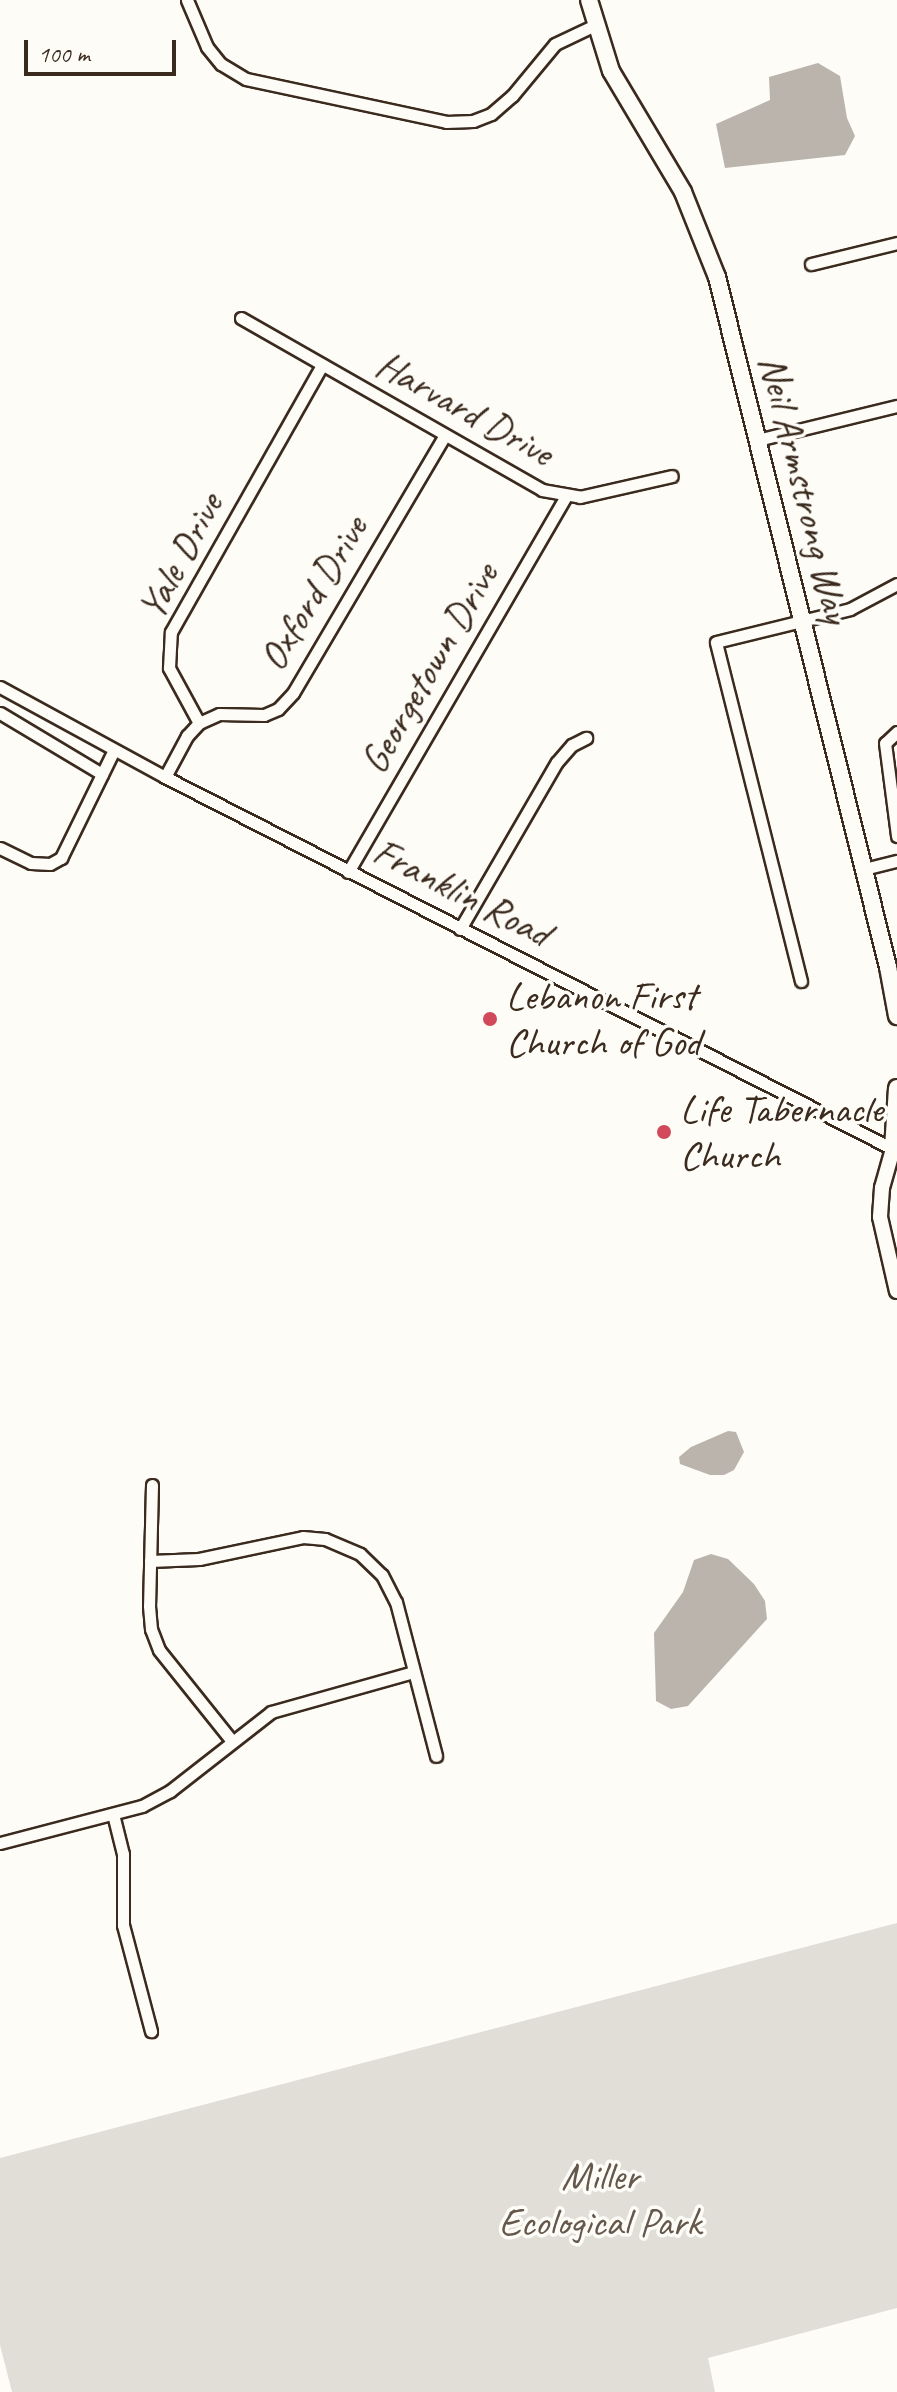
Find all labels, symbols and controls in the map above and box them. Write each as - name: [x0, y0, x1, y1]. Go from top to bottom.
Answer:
- scale bar: [28, 24, 180, 74]
- text: 100 m: [38, 39, 90, 69]
- street label: Harvard Drive: [368, 340, 562, 476]
- street label: Neil Armstrong Way: [748, 349, 862, 629]
- street label: Yale Drive: [127, 485, 233, 627]
- street label: Oxford Drive: [248, 507, 378, 679]
- street label: Georgetown Drive: [349, 554, 509, 782]
- street label: Franklin Road: [366, 827, 558, 957]
- place label: Lebanon First Church of God: [506, 972, 701, 1066]
- marker: Lebanon First Church of God: [481, 1010, 499, 1028]
- place label: Life Tabernacle Church: [680, 1085, 885, 1179]
- marker: Life Tabernacle Church: [655, 1123, 673, 1141]
- park label: Miller Ecological Park: [498, 2152, 702, 2246]

